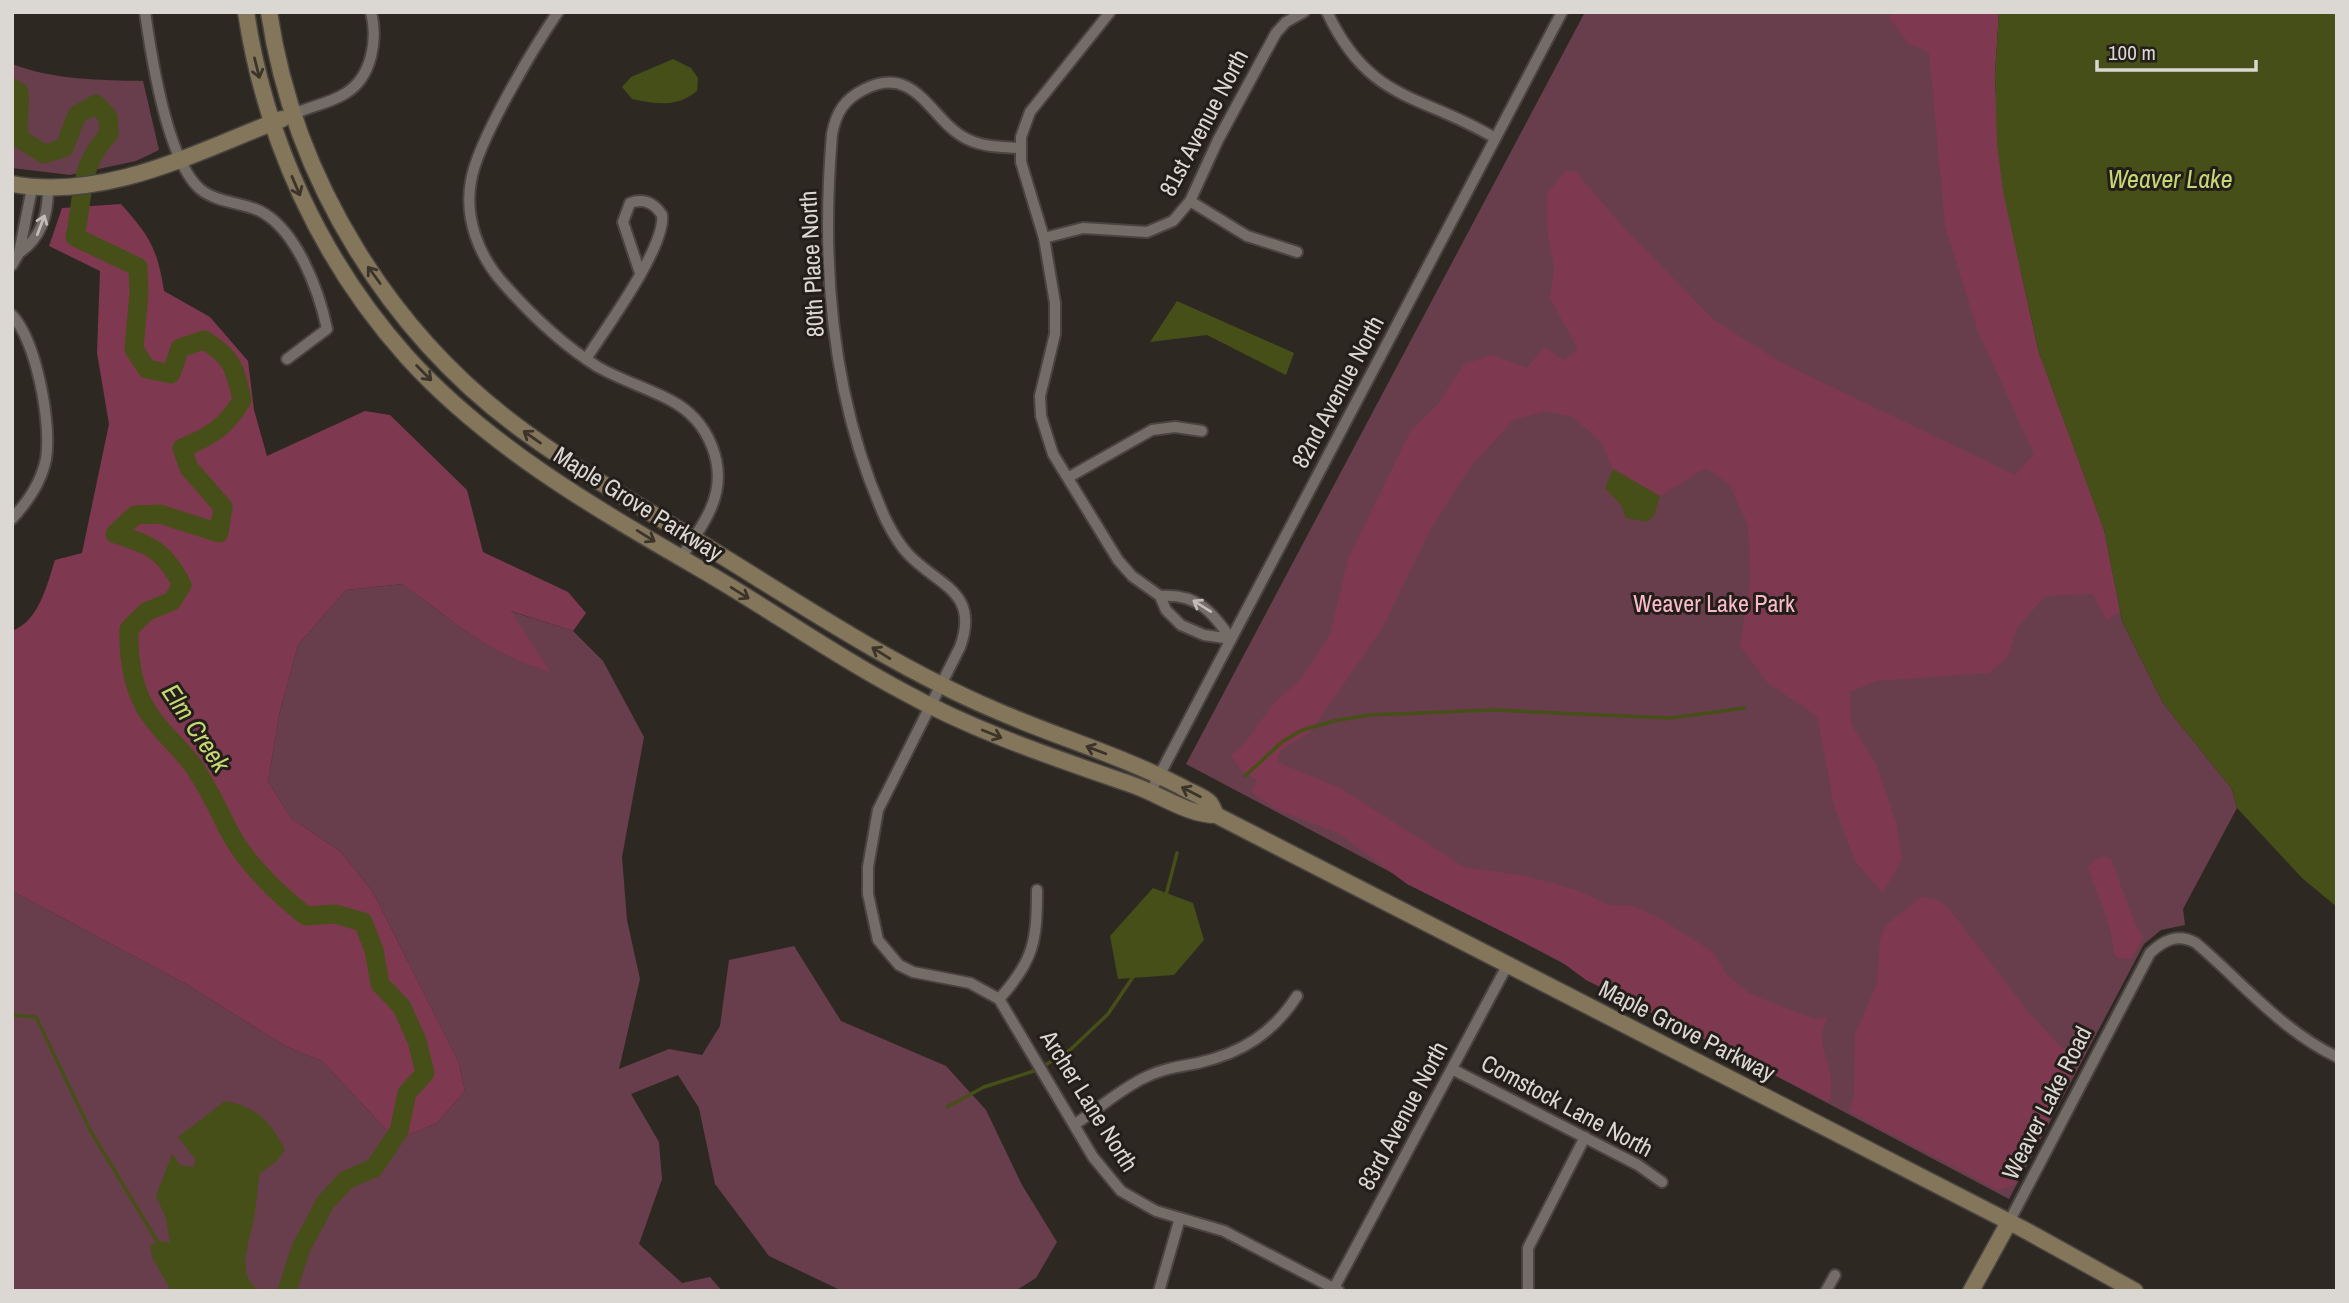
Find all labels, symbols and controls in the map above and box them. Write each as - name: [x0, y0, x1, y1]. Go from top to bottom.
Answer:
- scale bar: [2097, 28, 2256, 72]
- text: 100 m: [2108, 38, 2156, 67]
- street label: 81st Avenue North: [1151, 44, 1255, 201]
- one-way arrow: [251, 56, 264, 79]
- water label: Weaver Lake: [2107, 161, 2233, 196]
- one-way arrow: [290, 175, 303, 196]
- street label: 80th Place North: [791, 190, 831, 338]
- one-way arrow: [35, 215, 48, 237]
- one-way arrow: [367, 266, 381, 285]
- street label: 82nd Avenue North: [1284, 310, 1391, 473]
- one-way arrow: [415, 365, 432, 382]
- one-way arrow: [523, 430, 542, 444]
- street label: Maple Grove Parkway: [548, 438, 729, 568]
- one-way arrow: [635, 529, 655, 543]
- one-way arrow: [730, 586, 750, 600]
- park label: Weaver Lake Park: [1633, 587, 1795, 619]
- one-way arrow: [1193, 598, 1212, 613]
- one-way arrow: [871, 645, 891, 659]
- water label: Elm Creek: [154, 677, 239, 780]
- one-way arrow: [981, 728, 1003, 741]
- one-way arrow: [1085, 742, 1107, 755]
- one-way arrow: [1181, 784, 1201, 798]
- street label: Maple Grove Parkway: [1594, 972, 1781, 1088]
- street label: Weaver Lake Road: [1994, 1020, 2099, 1185]
- street label: Archer Lane North: [1033, 1023, 1146, 1177]
- street label: 83rd Avenue North: [1350, 1036, 1455, 1195]
- street label: Comstock Lane North: [1476, 1046, 1659, 1164]

